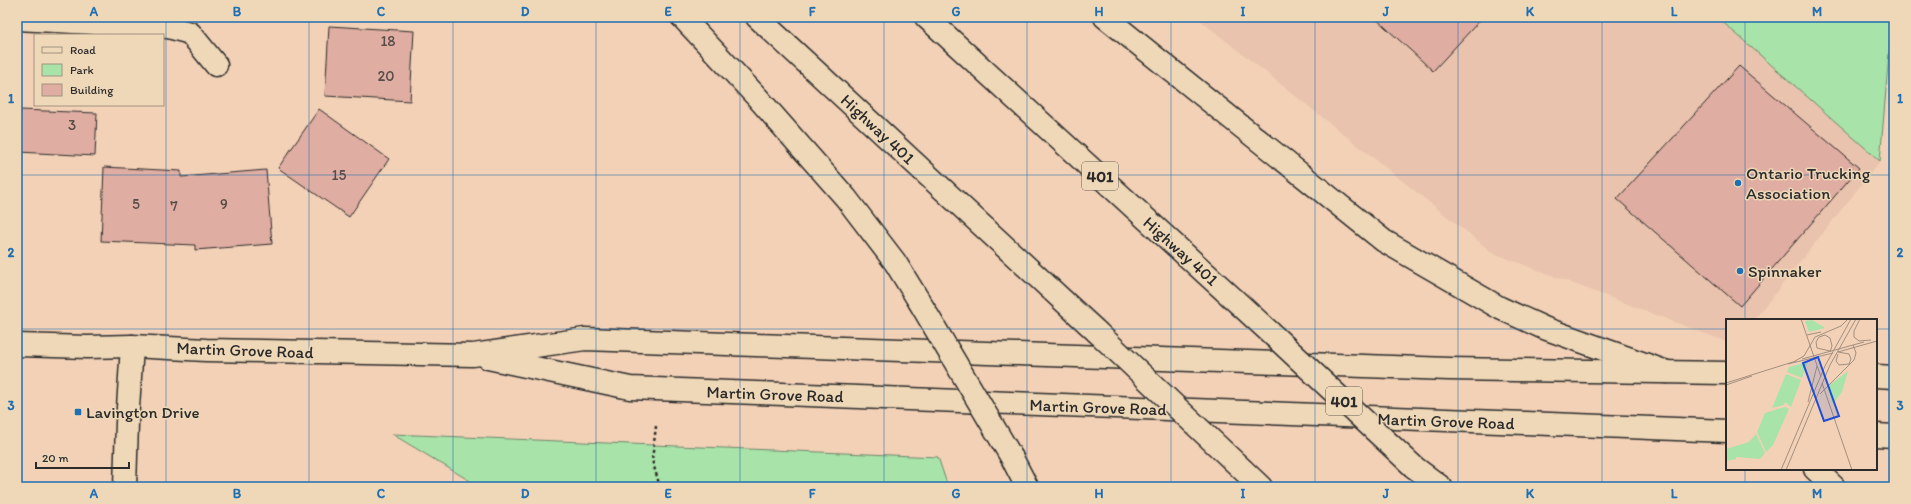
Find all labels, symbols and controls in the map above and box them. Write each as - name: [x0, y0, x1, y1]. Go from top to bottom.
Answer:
- text: A: [89, 4, 99, 19]
- text: B: [233, 4, 242, 19]
- text: C: [377, 4, 386, 19]
- text: D: [521, 4, 530, 19]
- text: E: [664, 4, 672, 19]
- text: F: [809, 4, 816, 19]
- text: G: [952, 4, 961, 19]
- text: H: [1095, 4, 1104, 19]
- text: I: [1241, 4, 1246, 19]
- text: J: [1382, 4, 1390, 19]
- text: K: [1526, 4, 1535, 19]
- text: L: [1671, 4, 1678, 19]
- text: M: [1812, 4, 1822, 19]
- house number: 18: [380, 32, 396, 50]
- legend: [34, 34, 164, 106]
- text: Road: [70, 43, 96, 57]
- text: Park: [70, 63, 94, 77]
- house number: 20: [377, 67, 395, 85]
- text: Building: [70, 83, 114, 97]
- street label: Highway 401: [837, 90, 919, 168]
- text: 1: [8, 91, 14, 106]
- text: 1: [1897, 91, 1903, 106]
- house number: 3: [68, 116, 76, 134]
- road number: 401: [1082, 162, 1118, 190]
- place label: Ontario Trucking Association: [1746, 163, 1871, 203]
- house number: 15: [332, 166, 347, 184]
- marker: Ontario Trucking Association: [1733, 178, 1743, 188]
- house number: 5: [132, 195, 140, 213]
- house number: 9: [220, 195, 228, 213]
- house number: 7: [170, 197, 178, 215]
- street label: Highway 401: [1139, 212, 1223, 290]
- text: 2: [8, 245, 15, 260]
- text: 2: [1897, 245, 1904, 260]
- place label: Spinnaker: [1748, 261, 1822, 281]
- marker: Spinnaker: [1735, 266, 1745, 276]
- inset map: [1726, 319, 1877, 470]
- street label: Martin Grove Road: [176, 338, 315, 362]
- street label: Martin Grove Road: [706, 382, 845, 406]
- road number: 401: [1326, 387, 1362, 415]
- street label: Martin Grove Road: [1029, 395, 1168, 419]
- text: 3: [7, 398, 15, 413]
- text: 3: [1896, 398, 1904, 413]
- place label: Lavington Drive: [86, 402, 200, 422]
- marker: Lavington Drive: [73, 407, 83, 417]
- street label: Martin Grove Road: [1377, 409, 1516, 433]
- scale bar: [36, 444, 129, 470]
- text: 20 m: [42, 451, 69, 465]
- text: A: [89, 486, 99, 501]
- text: B: [233, 486, 242, 501]
- text: C: [377, 486, 386, 501]
- text: D: [521, 486, 530, 501]
- text: E: [664, 486, 672, 501]
- text: F: [809, 486, 816, 501]
- text: G: [952, 486, 961, 501]
- text: H: [1095, 486, 1104, 501]
- text: I: [1241, 486, 1246, 501]
- text: J: [1382, 486, 1390, 501]
- text: K: [1526, 486, 1535, 501]
- text: L: [1671, 486, 1678, 501]
- text: M: [1812, 486, 1822, 501]

